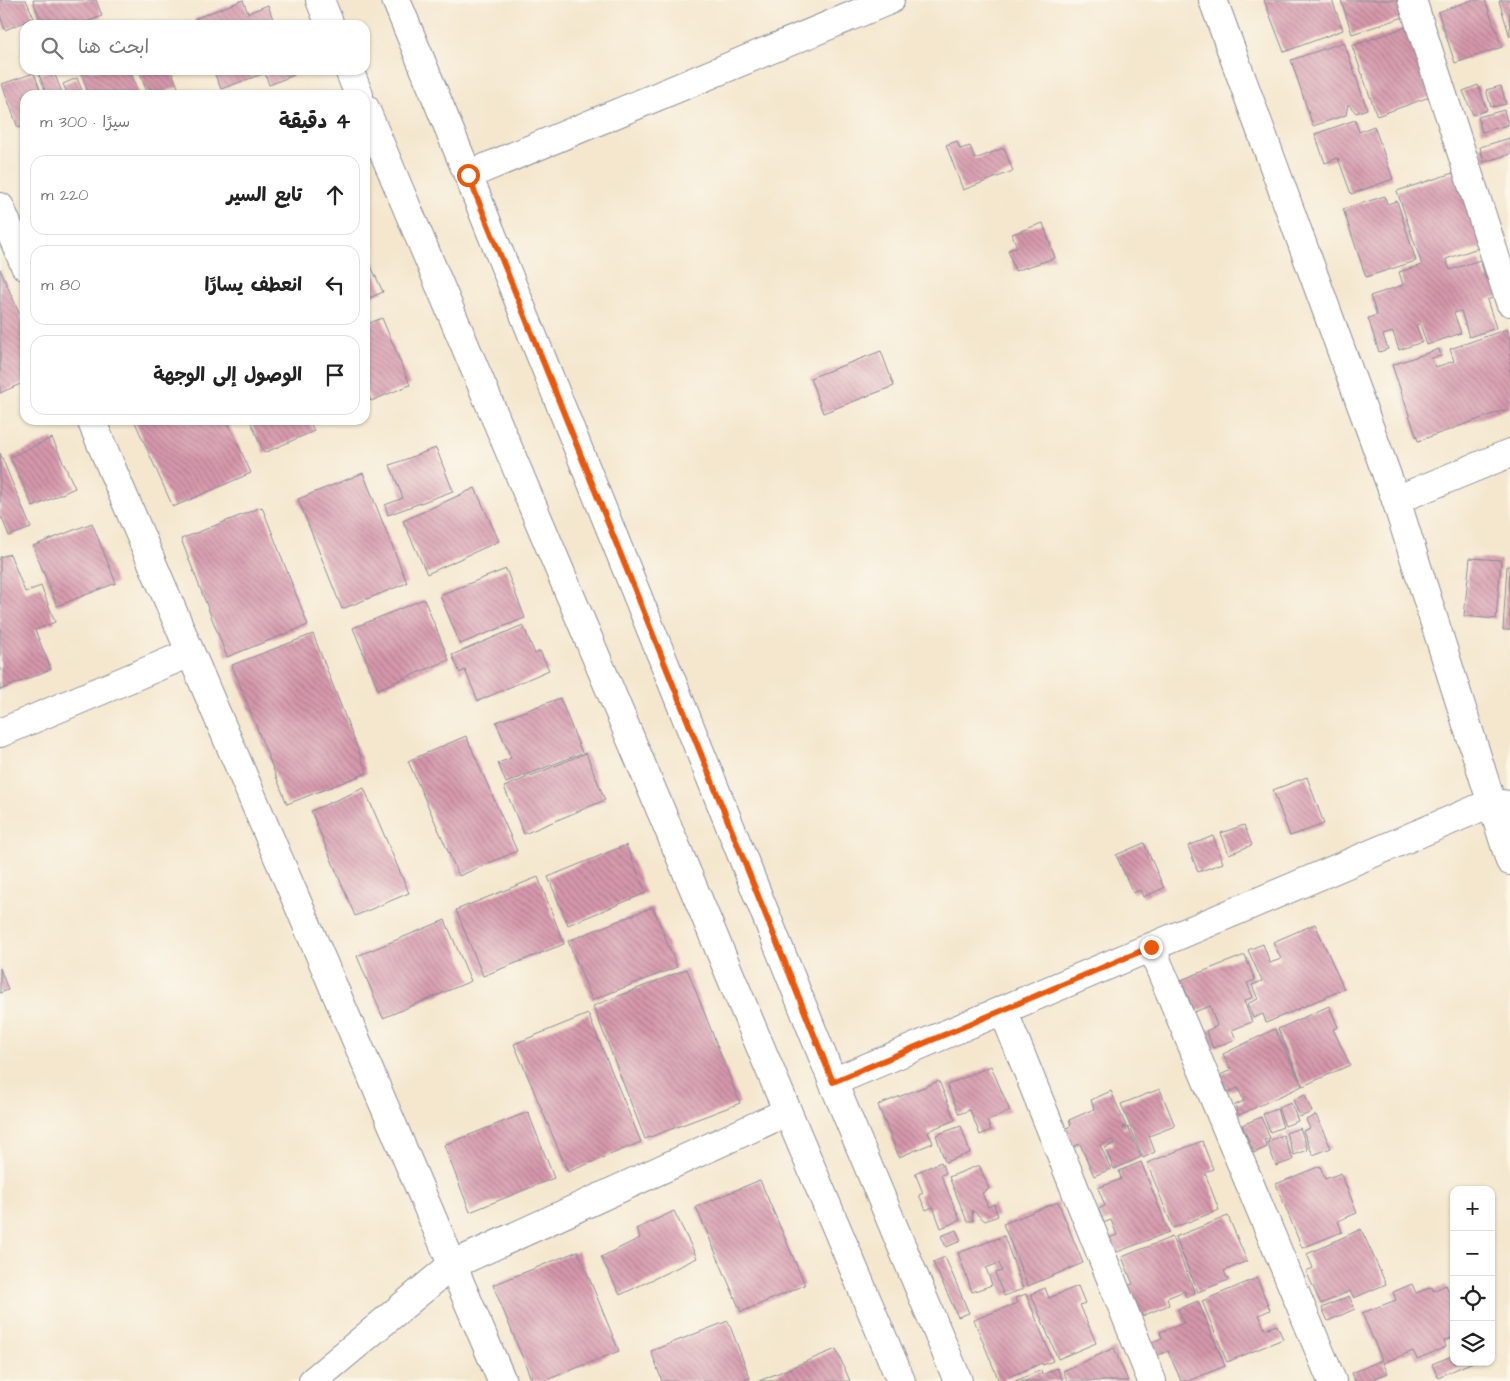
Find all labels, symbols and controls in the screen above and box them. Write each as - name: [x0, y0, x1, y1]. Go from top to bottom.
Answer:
- search box: [20, 20, 370, 75]
- icon: search: [38, 34, 66, 62]
- text: ابحث هنا: [78, 34, 149, 61]
- text: 4 دقيقة: [279, 107, 350, 136]
- text: سيرًا · 300 m: [40, 111, 130, 133]
- route start: [457, 164, 480, 187]
- icon: ahead: [321, 181, 349, 209]
- text: تابع السير: [227, 182, 302, 209]
- text: 220 m: [41, 184, 88, 206]
- icon: left: [321, 271, 349, 299]
- text: انعطف يسارًا: [205, 272, 302, 299]
- text: 80 m: [41, 274, 80, 296]
- icon: arrive: [321, 361, 349, 389]
- text: الوصول إلى الوجهة: [153, 362, 302, 389]
- route end: [1140, 936, 1163, 959]
- map controls: [1450, 1186, 1495, 1366]
- button: +: [1450, 1186, 1495, 1231]
- button: −: [1450, 1231, 1495, 1276]
- button: locate: [1450, 1276, 1495, 1321]
- button: layers: [1450, 1321, 1495, 1366]

